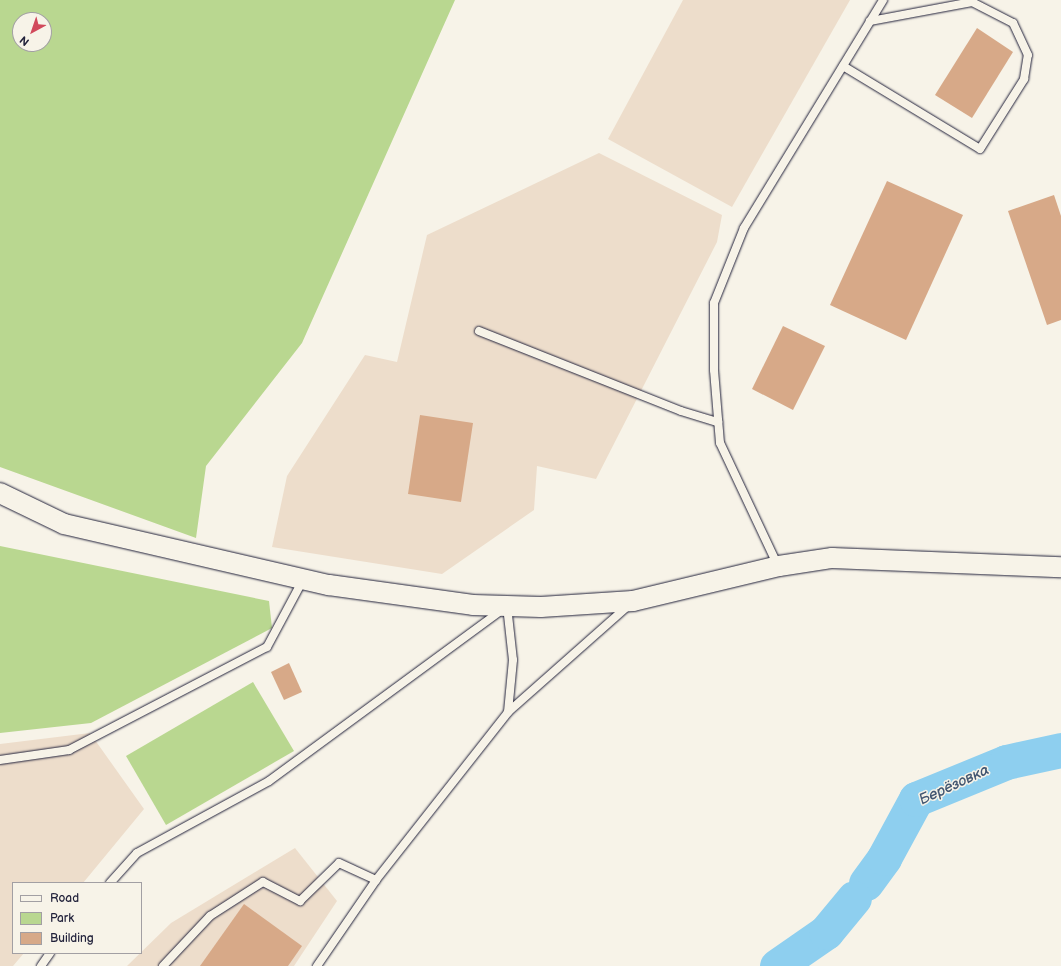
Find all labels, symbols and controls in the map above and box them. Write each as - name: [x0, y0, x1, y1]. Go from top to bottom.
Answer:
- north arrow: [12, 12, 52, 52]
- text: N: [17, 33, 32, 48]
- water label: Берёзовка: [916, 761, 992, 809]
- legend: [12, 882, 142, 954]
- text: Road: [50, 891, 79, 906]
- text: Park: [50, 911, 74, 926]
- text: Building: [50, 931, 94, 946]

